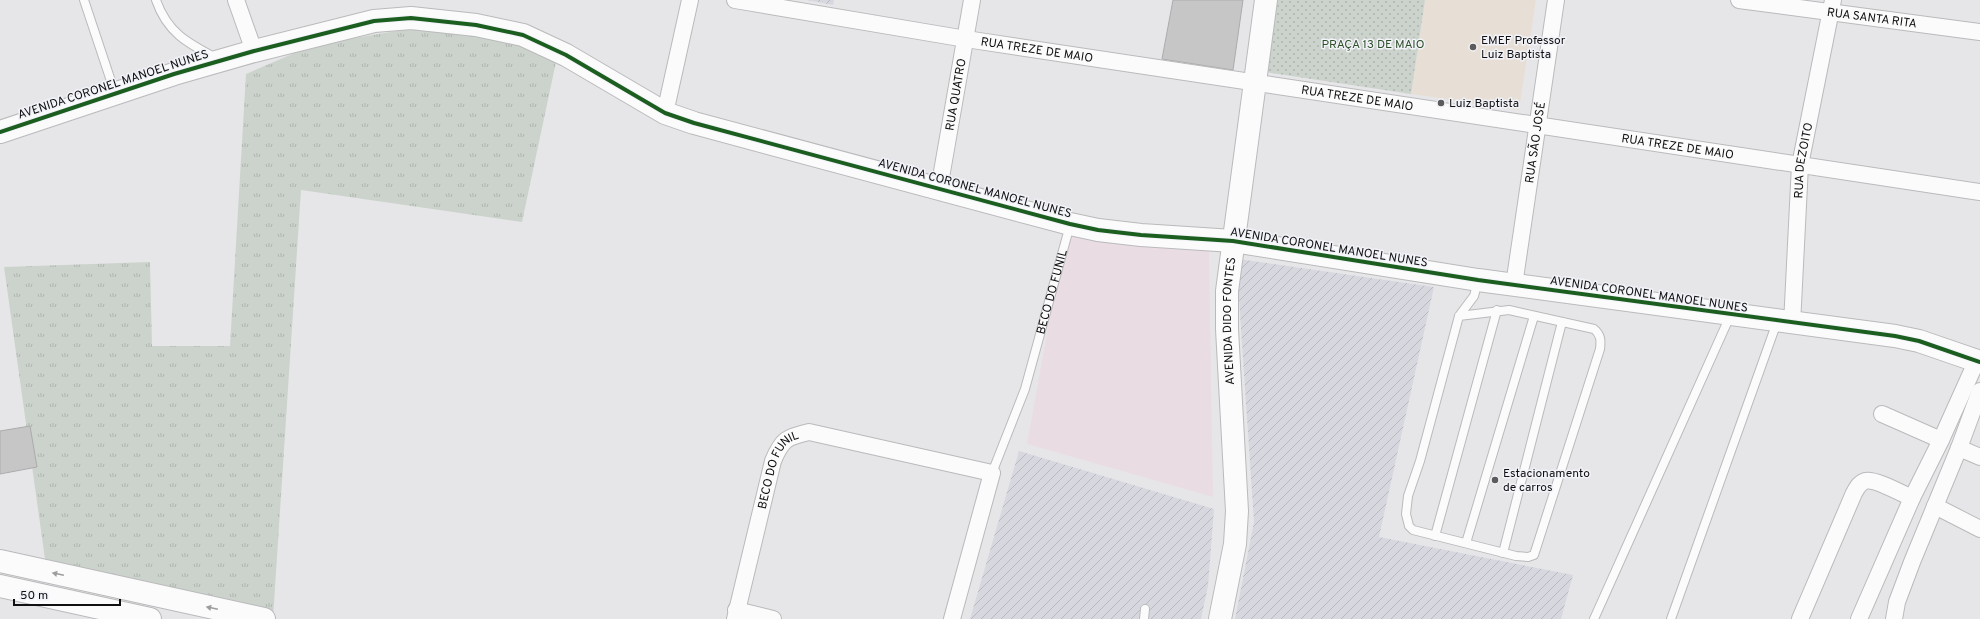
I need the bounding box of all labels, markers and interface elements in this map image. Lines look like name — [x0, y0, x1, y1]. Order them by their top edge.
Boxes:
street label: RUA SANTA RITA — [1826, 5, 1918, 33]
place label: EMEF Professor Luiz Baptista — [1481, 33, 1566, 63]
street label: RUA TREZE DE MAIO — [980, 34, 1094, 67]
park label: PRAÇA 13 DE MAIO — [1322, 37, 1424, 53]
marker: EMEF Professor Luiz Baptista — [1468, 42, 1478, 52]
street label: AVENIDA CORONEL MANOEL NUNES — [16, 46, 211, 123]
street label: RUA QUATRO — [942, 57, 971, 132]
street label: RUA TREZE DE MAIO — [1300, 83, 1414, 115]
place label: Luiz Baptista — [1449, 96, 1519, 112]
marker: Luiz Baptista — [1436, 98, 1446, 108]
street label: RUA SÃO JOSÉ — [1522, 101, 1550, 185]
street label: RUA DEZOITO — [1791, 121, 1817, 199]
street label: RUA TREZE DE MAIO — [1620, 131, 1735, 164]
street label: AVENIDA CORONEL MANOEL NUNES — [876, 155, 1073, 223]
street label: AVENIDA CORONEL MANOEL NUNES — [1229, 224, 1429, 272]
street label: BECO DO FUNIL — [1033, 248, 1072, 336]
street label: AVENIDA DIDO FONTES — [1220, 256, 1240, 385]
street label: AVENIDA CORONEL MANOEL NUNES — [1549, 273, 1749, 317]
street label: BECO DO FUNIL — [755, 428, 801, 511]
place label: Estacionamento de carros — [1503, 466, 1590, 496]
marker: Estacionamento de carros — [1490, 475, 1500, 485]
one-way arrow — [52, 570, 64, 576]
scale bar — [14, 581, 120, 607]
text: 50 m — [20, 588, 48, 604]
one-way arrow — [206, 604, 218, 610]

